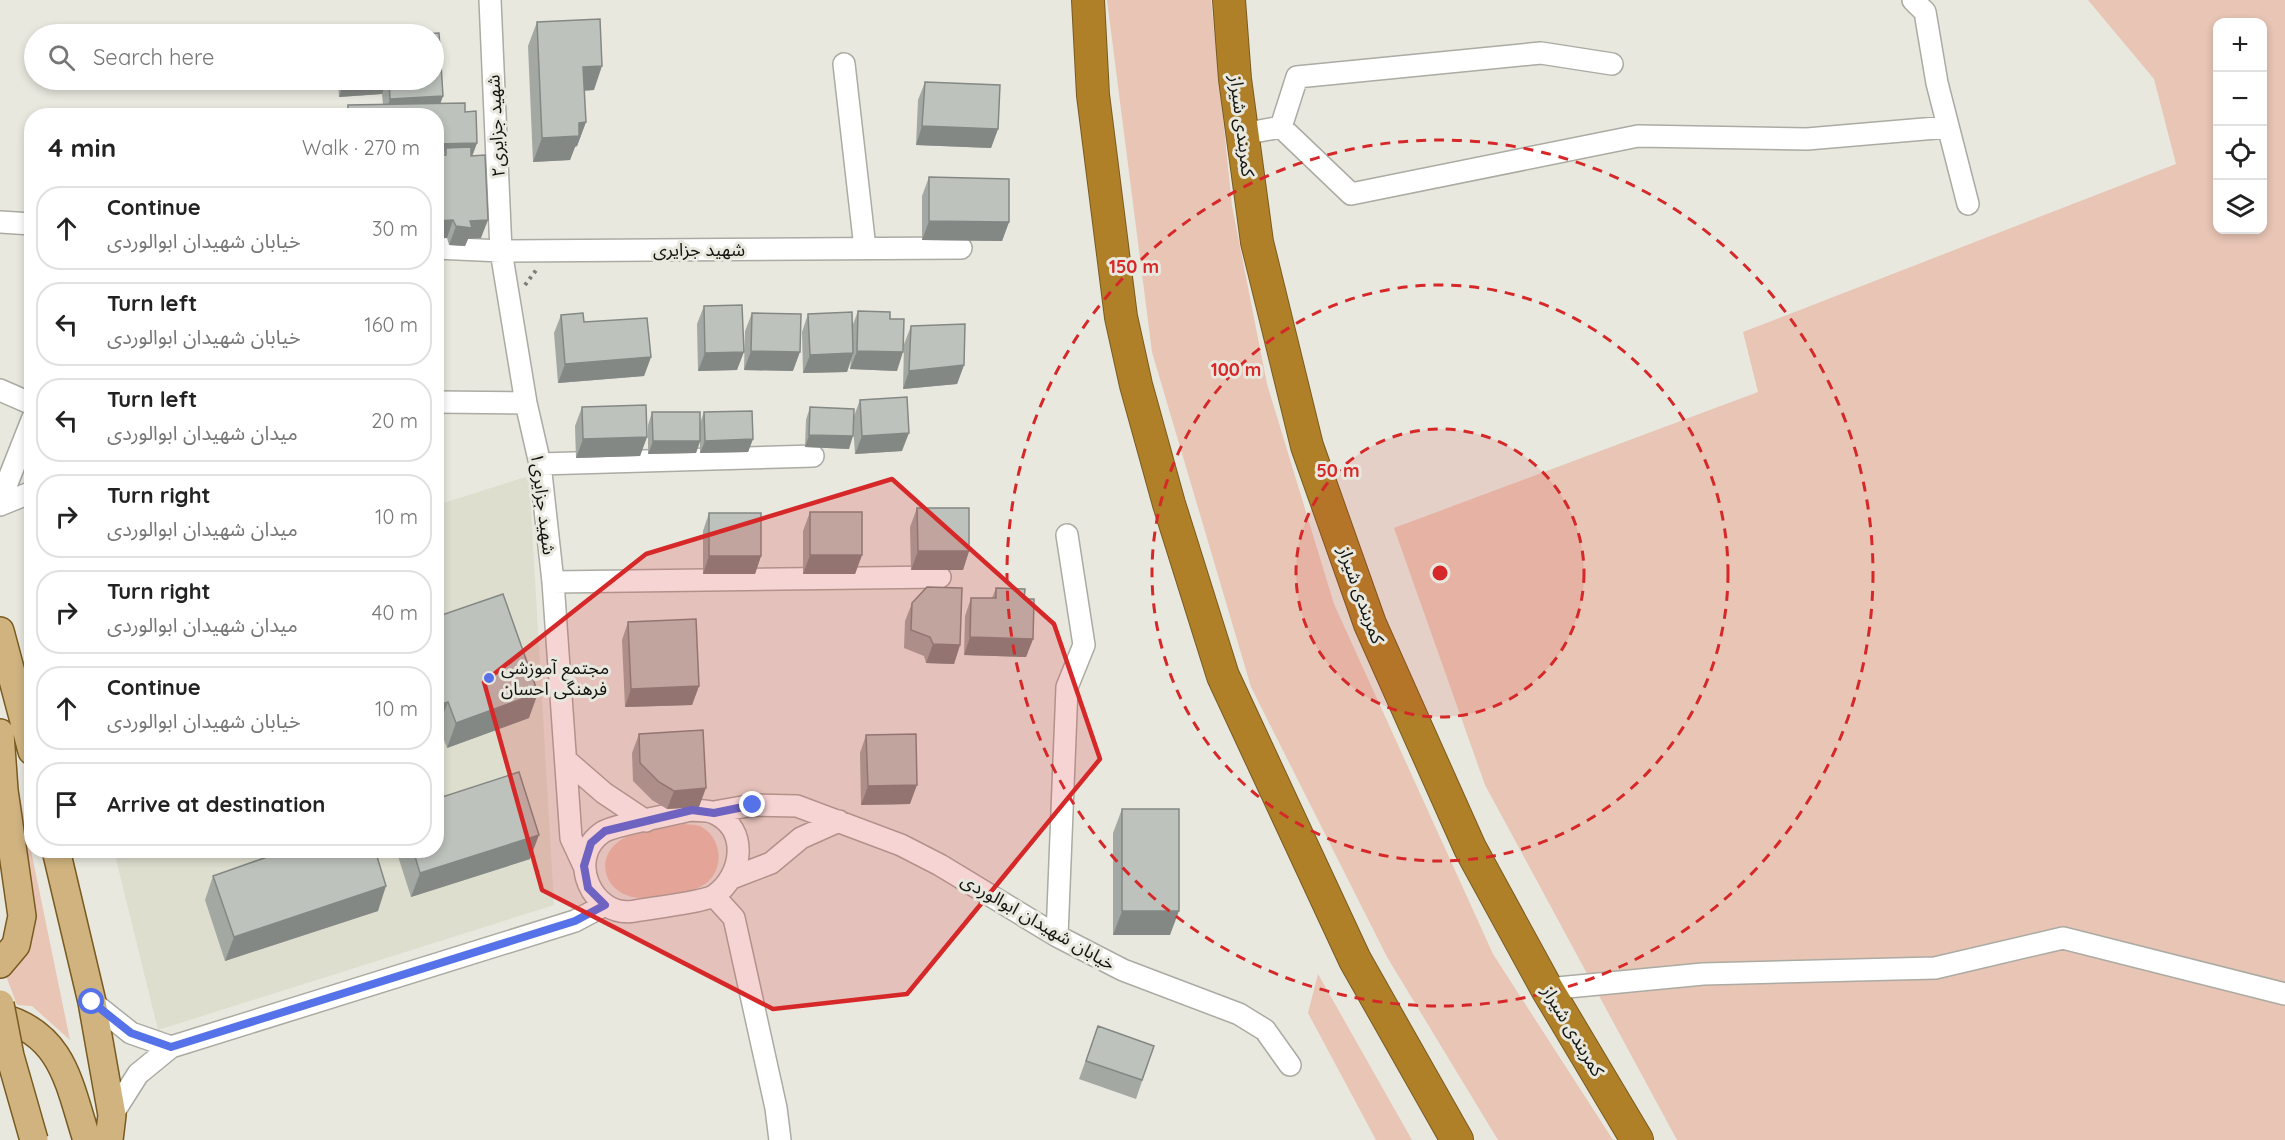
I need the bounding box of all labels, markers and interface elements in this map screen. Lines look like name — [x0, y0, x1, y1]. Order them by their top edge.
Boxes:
map controls — [2213, 18, 2267, 234]
button: + — [2213, 18, 2267, 72]
search box — [24, 24, 444, 90]
icon: search — [45, 41, 78, 74]
text: Search here — [93, 43, 214, 71]
button: − — [2213, 72, 2267, 126]
street label: کمربندی شیراز — [1225, 73, 1260, 179]
street label: شهید جزایری۲ — [481, 74, 510, 178]
button: locate — [2213, 126, 2267, 180]
text: 4 min — [48, 131, 116, 164]
text: Walk · 270 m — [302, 135, 420, 160]
button: layers — [2213, 180, 2267, 234]
text: Continue — [107, 193, 201, 221]
icon: ahead — [50, 212, 83, 245]
text: 30 m — [372, 216, 418, 241]
text: خیابان شهیدان ابوالوردی — [107, 228, 301, 253]
street label: شهید جزایری — [653, 238, 745, 261]
text: 150 m — [1109, 255, 1159, 278]
text: Turn left — [107, 289, 197, 317]
icon: left — [50, 308, 83, 341]
text: 160 m — [364, 312, 418, 337]
text: خیابان شهیدان ابوالوردی — [107, 324, 301, 349]
text: 100 m — [1211, 358, 1261, 381]
text: Turn left — [107, 385, 197, 413]
icon: left — [50, 404, 83, 437]
text: 20 m — [371, 408, 418, 433]
text: میدان شهیدان ابوالوردی — [107, 420, 298, 445]
street label: شهید جزایری۱ — [526, 452, 561, 556]
text: 50 m — [1316, 459, 1360, 482]
text: Turn right — [107, 481, 211, 509]
icon: right — [50, 500, 83, 533]
text: 10 m — [375, 504, 418, 529]
text: میدان شهیدان ابوالوردی — [107, 516, 298, 541]
street label: کمربندی شیراز — [1333, 542, 1390, 647]
centre of rings — [1430, 563, 1450, 583]
text: Turn right — [107, 577, 211, 605]
icon: right — [50, 596, 83, 629]
text: 40 m — [372, 600, 418, 625]
text: میدان شهیدان ابوالوردی — [107, 612, 298, 637]
place label: مجتمع آموزشی فرهنگی احسان — [501, 656, 609, 700]
marker: مجتمع آموزشی فرهنگی احسان — [482, 671, 496, 685]
text: Continue — [107, 673, 201, 701]
icon: ahead — [50, 692, 83, 725]
text: 10 m — [375, 696, 418, 721]
text: خیابان شهیدان ابوالوردی — [107, 708, 301, 733]
icon: arrive — [50, 788, 83, 821]
text: Arrive at destination — [107, 790, 325, 818]
route end — [739, 791, 765, 817]
street label: خیابان شهیدان ابوالوردی — [957, 868, 1119, 975]
street label: کمربندی شیراز — [1537, 980, 1610, 1081]
route start — [78, 988, 104, 1014]

